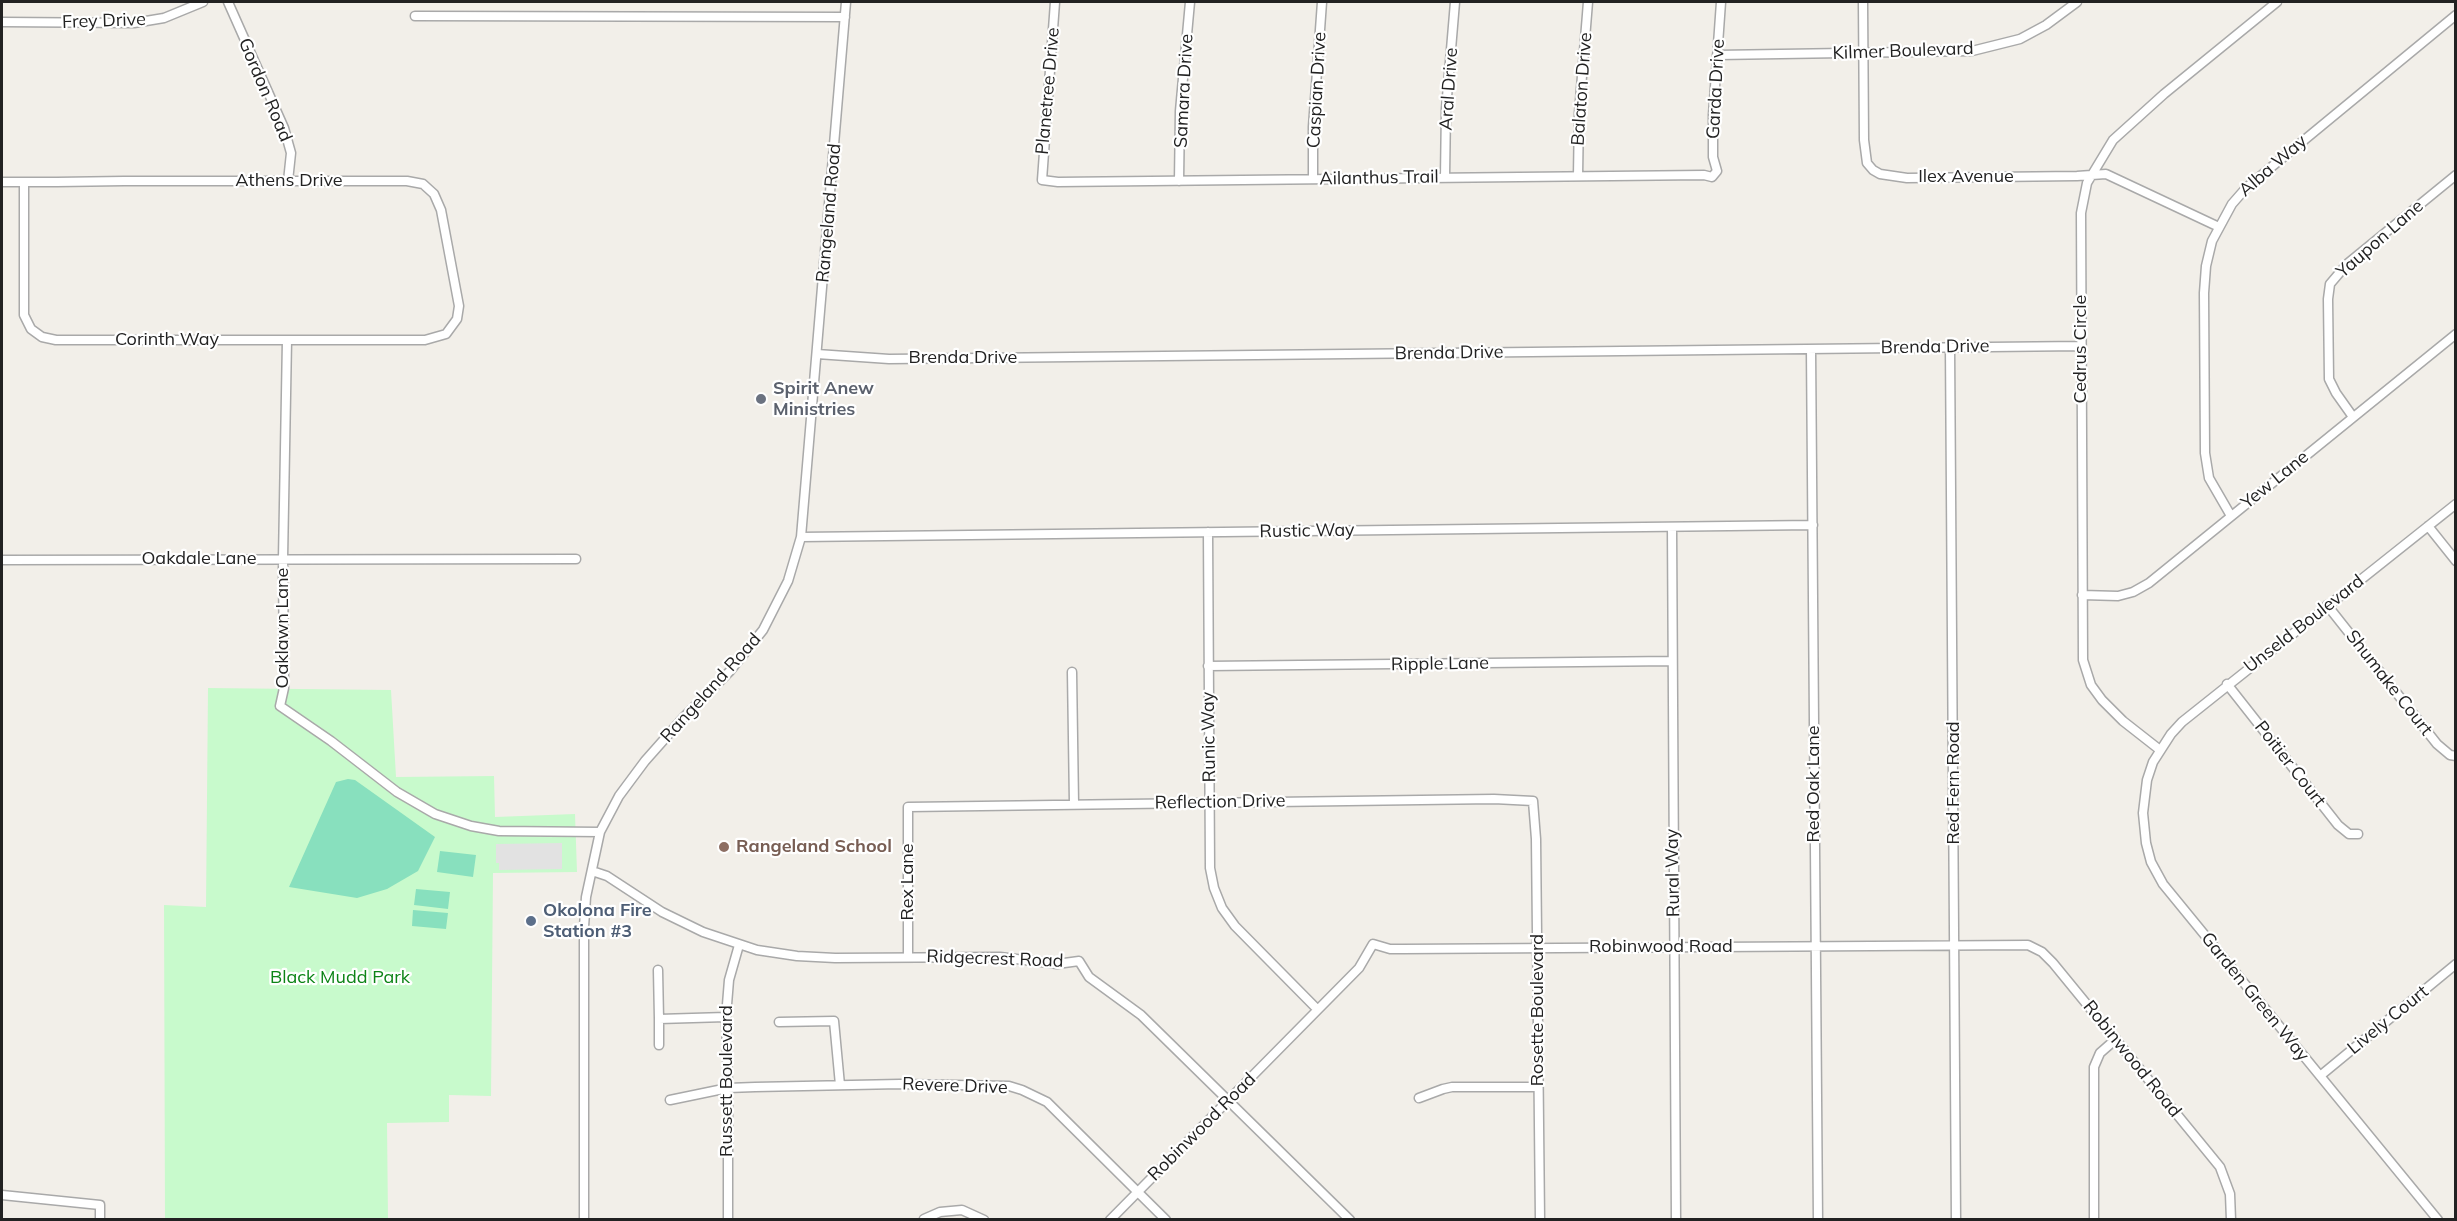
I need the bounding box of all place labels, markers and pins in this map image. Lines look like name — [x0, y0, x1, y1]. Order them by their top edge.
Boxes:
place label: Spirit Anew Ministries — [773, 378, 874, 420]
marker: Spirit Anew Ministries — [754, 392, 768, 406]
place label: Rangeland School — [736, 836, 892, 858]
marker: Rangeland School — [717, 840, 731, 854]
place label: Okolona Fire Station #3 — [543, 900, 652, 942]
marker: Okolona Fire Station #3 — [524, 914, 538, 928]

